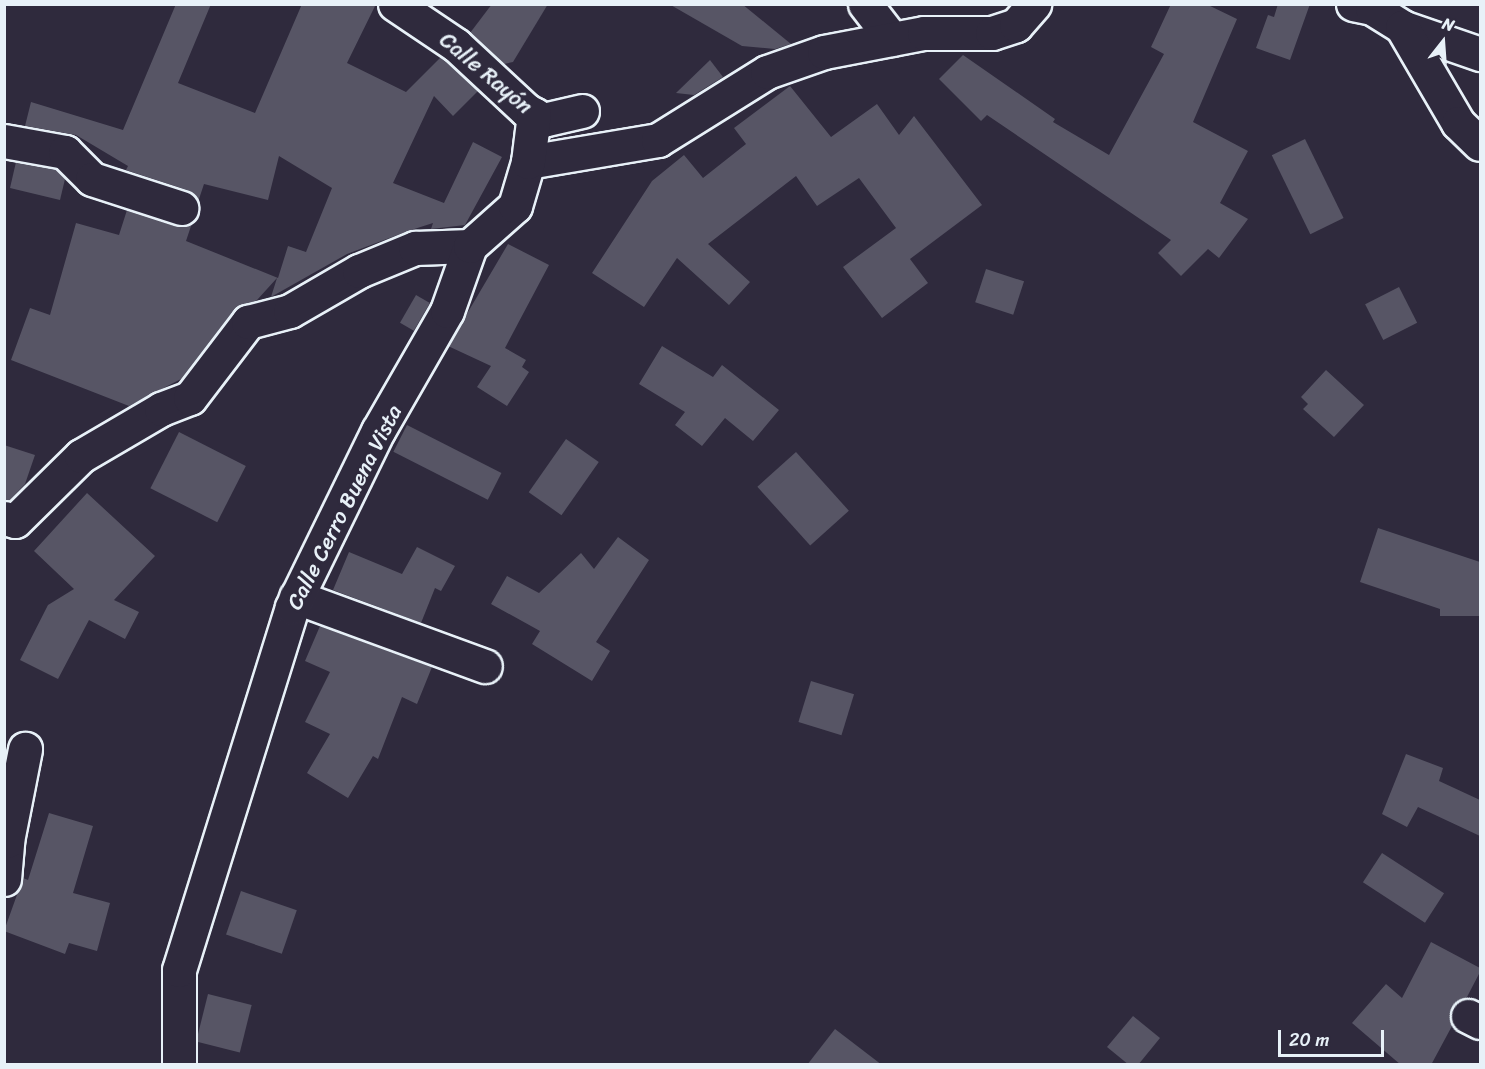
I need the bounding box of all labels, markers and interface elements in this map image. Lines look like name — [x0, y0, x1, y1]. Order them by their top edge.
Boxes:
text: N — [1439, 9, 1458, 40]
north arrow — [1413, 12, 1473, 72]
street label: Calle Rayón — [434, 27, 538, 119]
street label: Calle Cerro Buena Vista — [280, 399, 408, 615]
scale bar — [1281, 1018, 1388, 1056]
text: 20 m — [1289, 1024, 1329, 1056]

